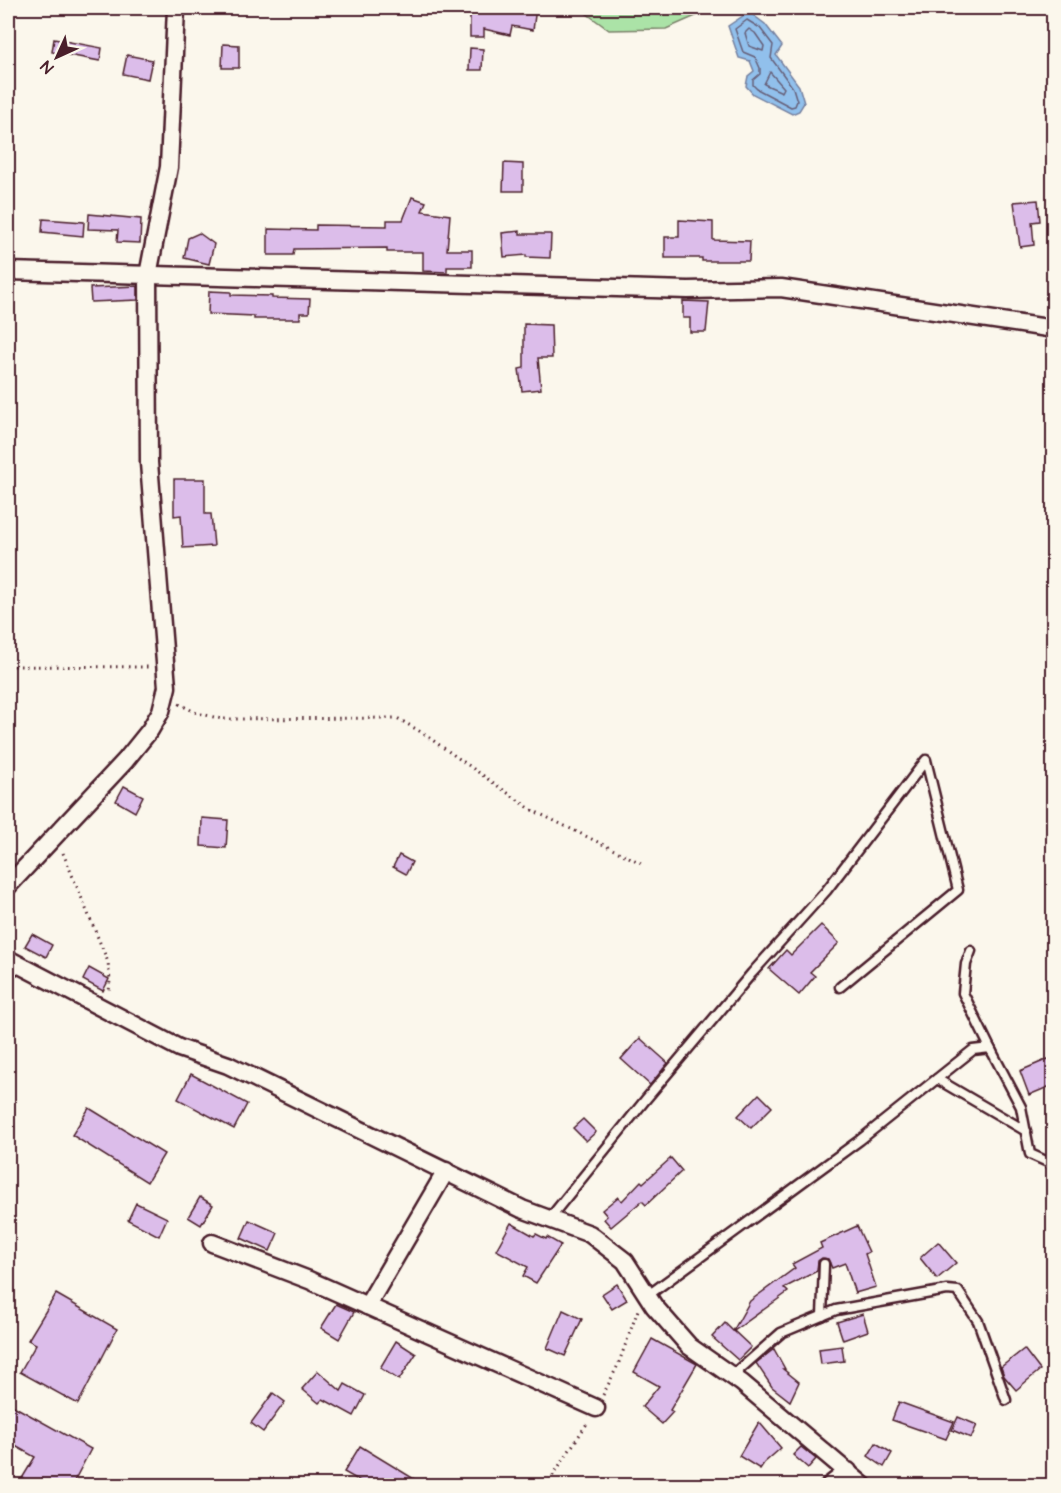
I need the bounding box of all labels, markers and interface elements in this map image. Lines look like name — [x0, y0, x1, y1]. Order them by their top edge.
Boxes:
north arrow — [27, 27, 87, 87]
text: N — [36, 56, 58, 78]

